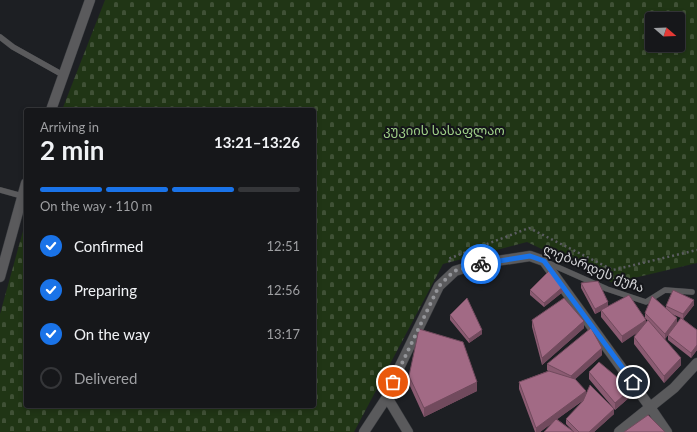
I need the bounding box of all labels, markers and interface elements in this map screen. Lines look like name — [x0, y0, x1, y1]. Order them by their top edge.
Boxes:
north arrow — [645, 12, 685, 52]
map controls — [645, 12, 685, 52]
text: Arriving in — [40, 119, 99, 135]
park label: კუკიის სასაფლაო — [383, 122, 505, 139]
text: 13:21–13:26 — [214, 133, 300, 151]
text: 2 min — [40, 134, 104, 166]
text: On the way · 110 m — [40, 198, 152, 214]
icon: check — [40, 235, 62, 257]
text: Confirmed — [74, 237, 143, 255]
text: 12:51 — [267, 238, 300, 254]
street label: ლებარდეს ქუჩა — [541, 240, 647, 296]
courier — [461, 244, 501, 284]
icon: bike — [470, 253, 492, 275]
icon: check — [40, 279, 62, 301]
text: Preparing — [74, 281, 137, 299]
text: 12:56 — [267, 282, 300, 298]
icon: check — [40, 323, 62, 345]
text: On the way — [74, 325, 150, 343]
text: 13:17 — [267, 326, 300, 342]
pin — [376, 365, 410, 399]
pin — [616, 365, 650, 399]
text: Delivered — [74, 369, 137, 387]
icon: bag — [382, 371, 404, 393]
icon: home — [622, 371, 644, 393]

